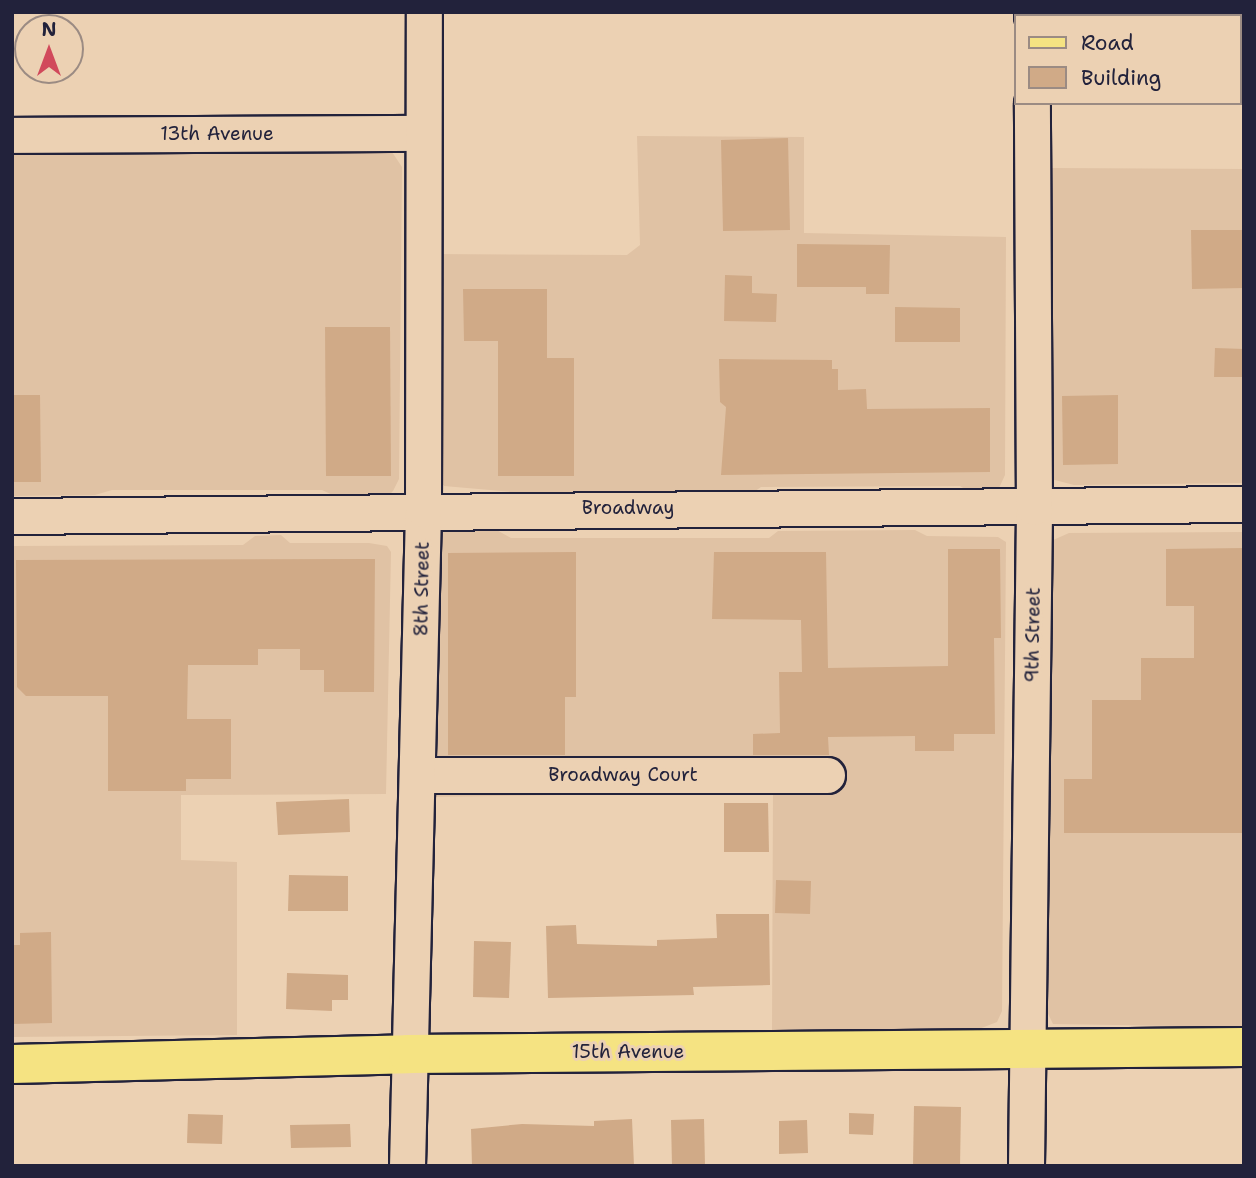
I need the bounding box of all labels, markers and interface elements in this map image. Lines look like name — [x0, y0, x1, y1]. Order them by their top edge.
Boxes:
north arrow — [14, 14, 84, 84]
legend — [1014, 14, 1242, 105]
text: N — [41, 17, 57, 42]
text: Road — [1081, 29, 1134, 57]
text: Building — [1081, 64, 1161, 92]
street label: 13th Avenue — [160, 123, 274, 145]
street label: Broadway — [582, 497, 674, 519]
street label: 8th Street — [410, 541, 434, 637]
street label: 9th Street — [1021, 587, 1045, 683]
street label: Broadway Court — [548, 764, 698, 786]
street label: 15th Avenue — [572, 1041, 684, 1063]

